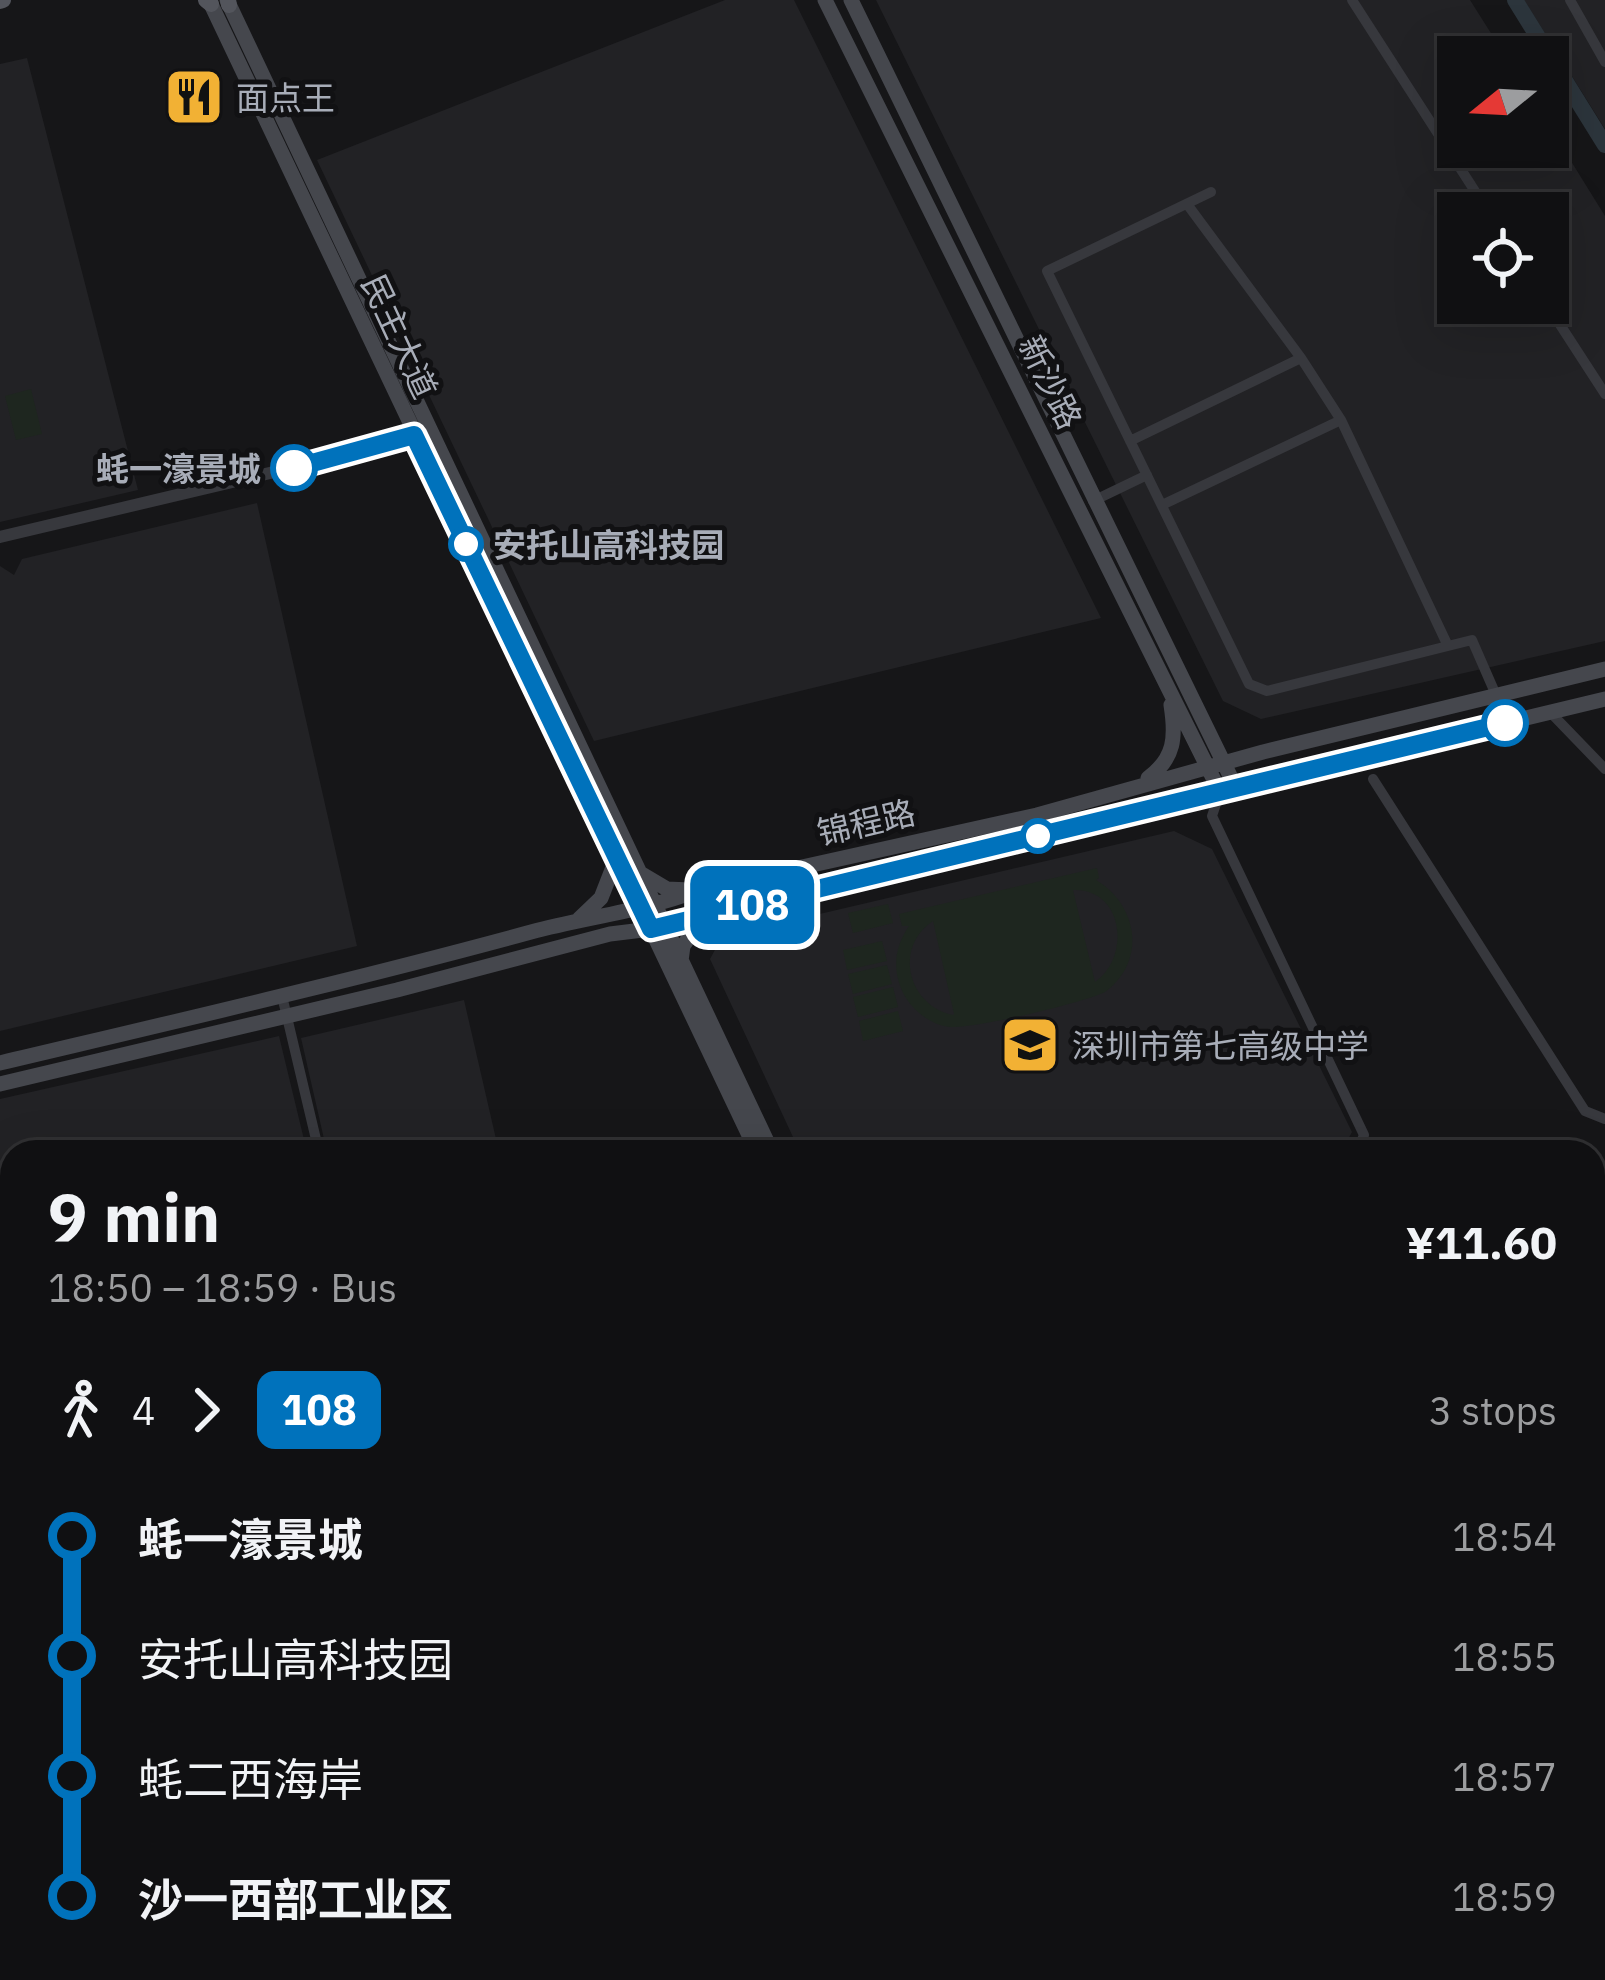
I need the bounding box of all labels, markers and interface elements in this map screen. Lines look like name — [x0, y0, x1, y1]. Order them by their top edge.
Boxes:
north arrow — [1437, 36, 1569, 168]
map controls — [1437, 36, 1569, 324]
restaurant icon: 面点王 — [163, 66, 225, 128]
place label: 面点王 — [236, 76, 335, 119]
button: locate — [1437, 192, 1569, 324]
street label: 民主大道 — [353, 267, 447, 405]
street label: 新沙路 — [1010, 328, 1092, 436]
marker: 蚝一濠景城 — [272, 446, 316, 490]
place label: 蚝一濠景城 — [96, 447, 261, 490]
place label: 安托山高科技园 — [493, 523, 724, 566]
marker: 安托山高科技园 — [450, 528, 482, 560]
unlabelled marker — [1483, 701, 1527, 745]
street label: 锦程路 — [813, 790, 919, 854]
unlabelled marker — [1022, 820, 1054, 852]
line badge: 108 — [683, 866, 821, 944]
text: 108 — [714, 877, 790, 932]
school or university icon: 深圳市第七高级中学 — [999, 1014, 1061, 1076]
place label: 深圳市第七高级中学 — [1072, 1024, 1369, 1067]
text: 9 min — [48, 1174, 220, 1260]
text: ¥11.60 — [1406, 1213, 1557, 1271]
text: 18:50 – 18:59 · Bus — [48, 1262, 397, 1313]
icon: walk — [48, 1377, 114, 1443]
icon: forward — [173, 1377, 239, 1443]
text: 108 — [281, 1382, 357, 1437]
text: 4 — [132, 1385, 155, 1436]
text: 3 stops — [1429, 1385, 1557, 1436]
text: 蚝一濠景城 — [138, 1510, 363, 1568]
text: 18:54 — [1452, 1511, 1557, 1562]
text: 安托山高科技园 — [138, 1630, 453, 1688]
text: 18:55 — [1452, 1631, 1557, 1682]
text: 蚝二西海岸 — [138, 1750, 363, 1808]
text: 18:57 — [1452, 1751, 1557, 1802]
text: 沙一西部工业区 — [138, 1870, 453, 1928]
text: 18:59 — [1452, 1871, 1557, 1922]

